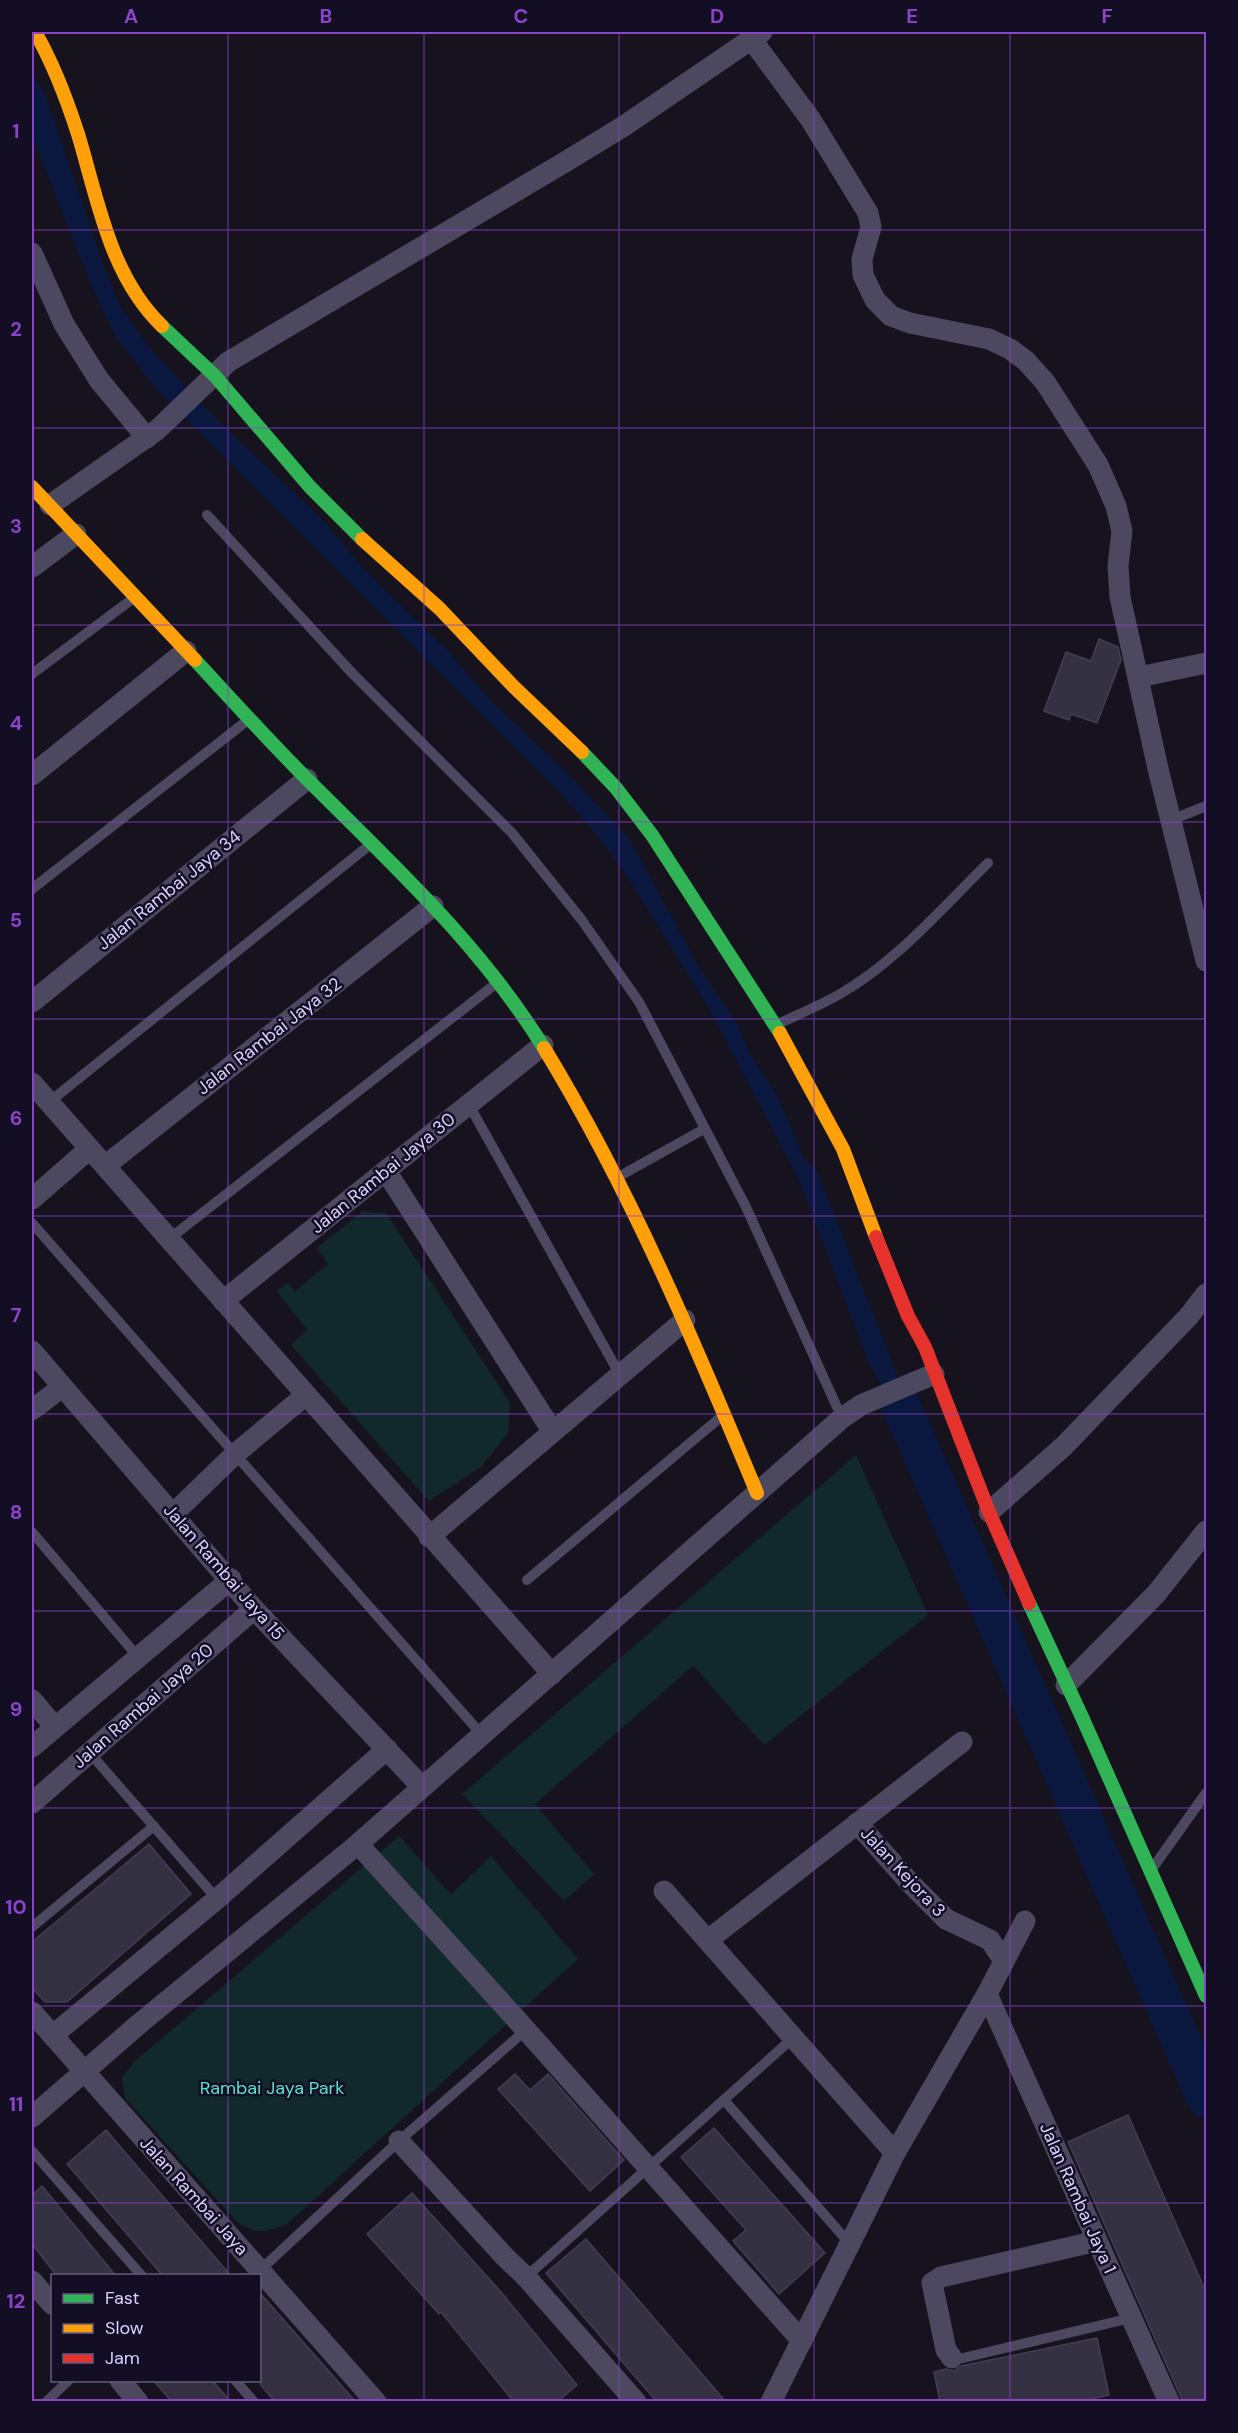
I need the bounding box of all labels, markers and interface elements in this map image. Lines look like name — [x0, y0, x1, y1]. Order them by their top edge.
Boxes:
text: A — [124, 3, 138, 29]
text: B — [320, 3, 332, 29]
text: C — [514, 3, 528, 29]
text: D — [710, 3, 724, 29]
text: E — [906, 3, 918, 29]
text: F — [1101, 3, 1113, 29]
text: 1 — [12, 118, 20, 144]
text: 2 — [10, 316, 22, 342]
text: 3 — [10, 513, 22, 539]
text: 4 — [10, 710, 23, 736]
street label: Jalan Rambai Jaya 34 — [92, 825, 246, 955]
text: 5 — [10, 907, 22, 933]
street label: Jalan Rambai Jaya 32 — [192, 972, 346, 1100]
text: 6 — [10, 1105, 22, 1131]
street label: Jalan Rambai Jaya 30 — [306, 1107, 460, 1239]
text: 7 — [11, 1302, 22, 1328]
text: 8 — [10, 1499, 22, 1525]
street label: Jalan Rambai Jaya 15 — [158, 1499, 290, 1645]
street label: Jalan Rambai Jaya 20 — [67, 1638, 219, 1774]
text: 9 — [10, 1696, 22, 1722]
street label: Jalan Kejora 3 — [855, 1822, 951, 1922]
text: 10 — [5, 1894, 27, 1920]
park label: Rambai Jaya Park — [200, 2076, 344, 2100]
text: 11 — [9, 2091, 23, 2117]
street label: Jalan Rambai Jaya 1 — [1034, 2119, 1122, 2277]
street label: Jalan Rambai Jaya — [134, 2132, 254, 2260]
legend — [51, 2274, 261, 2382]
text: Fast — [105, 2286, 140, 2310]
text: 12 — [7, 2288, 25, 2314]
text: Slow — [105, 2316, 144, 2340]
text: Jam — [105, 2346, 140, 2370]

